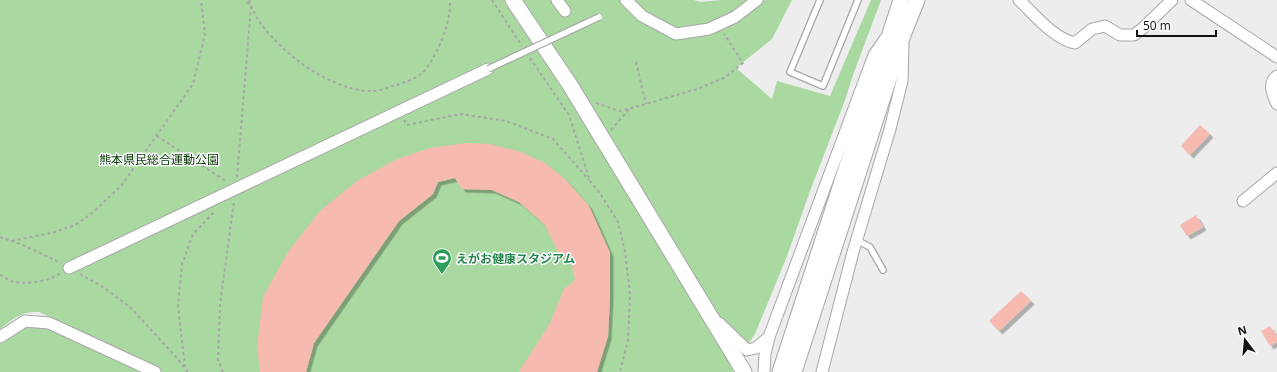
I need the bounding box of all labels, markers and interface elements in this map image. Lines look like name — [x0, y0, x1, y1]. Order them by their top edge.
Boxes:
scale bar — [1137, 12, 1216, 38]
text: 50 m — [1143, 17, 1171, 34]
park label: 熊本県民総合運動公園 — [99, 151, 219, 168]
sports icon: えがお健康スタジアム — [431, 247, 453, 275]
place label: えがお健康スタジアム — [456, 250, 575, 267]
north arrow — [1225, 320, 1265, 360]
text: N — [1236, 321, 1248, 338]

